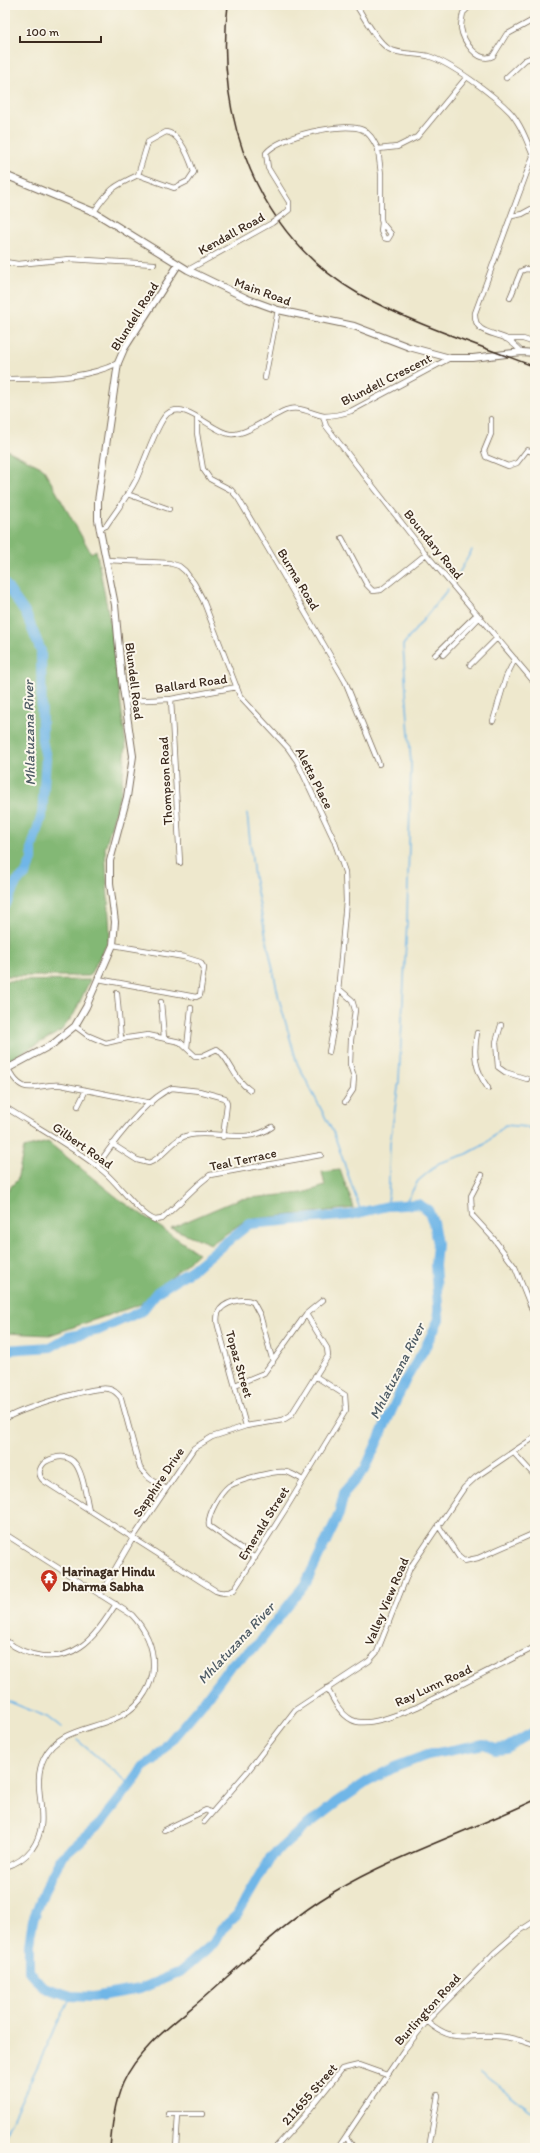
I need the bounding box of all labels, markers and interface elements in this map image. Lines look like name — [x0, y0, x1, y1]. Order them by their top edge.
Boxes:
scale bar — [20, 18, 101, 44]
text: 100 m — [26, 25, 59, 39]
street label: Kendall Road — [195, 209, 267, 258]
street label: Main Road — [233, 274, 293, 309]
street label: Blundell Road — [107, 279, 161, 353]
street label: Blundell Crescent — [338, 350, 434, 409]
street label: Boundary Road — [401, 506, 466, 582]
street label: Burma Road — [274, 546, 323, 613]
street label: Blundell Road — [122, 641, 147, 721]
street label: Ballard Road — [154, 671, 228, 696]
water label: Mhlatuzana River — [20, 679, 39, 786]
street label: Thompson Road — [156, 736, 175, 826]
street label: Aletta Place — [293, 745, 336, 811]
street label: Gilbert Road — [50, 1119, 116, 1172]
street label: Teal Terrace — [208, 1145, 278, 1174]
water label: Mhlatuzana River — [366, 1319, 430, 1422]
street label: Topaz Street — [223, 1329, 256, 1400]
street label: Sapphire Drive — [130, 1445, 187, 1520]
street label: Emerald Street — [235, 1484, 292, 1563]
street label: Valley View Road — [361, 1555, 412, 1647]
place label: Harinagar Hindu Dharma Sabha — [62, 1564, 156, 1594]
temple icon: Harinagar Hindu Dharma Sabha — [39, 1568, 59, 1593]
water label: Mhlatuzana River — [194, 1598, 279, 1688]
street label: Ray Lunn Road — [392, 1661, 474, 1710]
street label: Burlington Road — [391, 1970, 464, 2048]
street label: 211655 Street — [279, 2060, 340, 2128]

